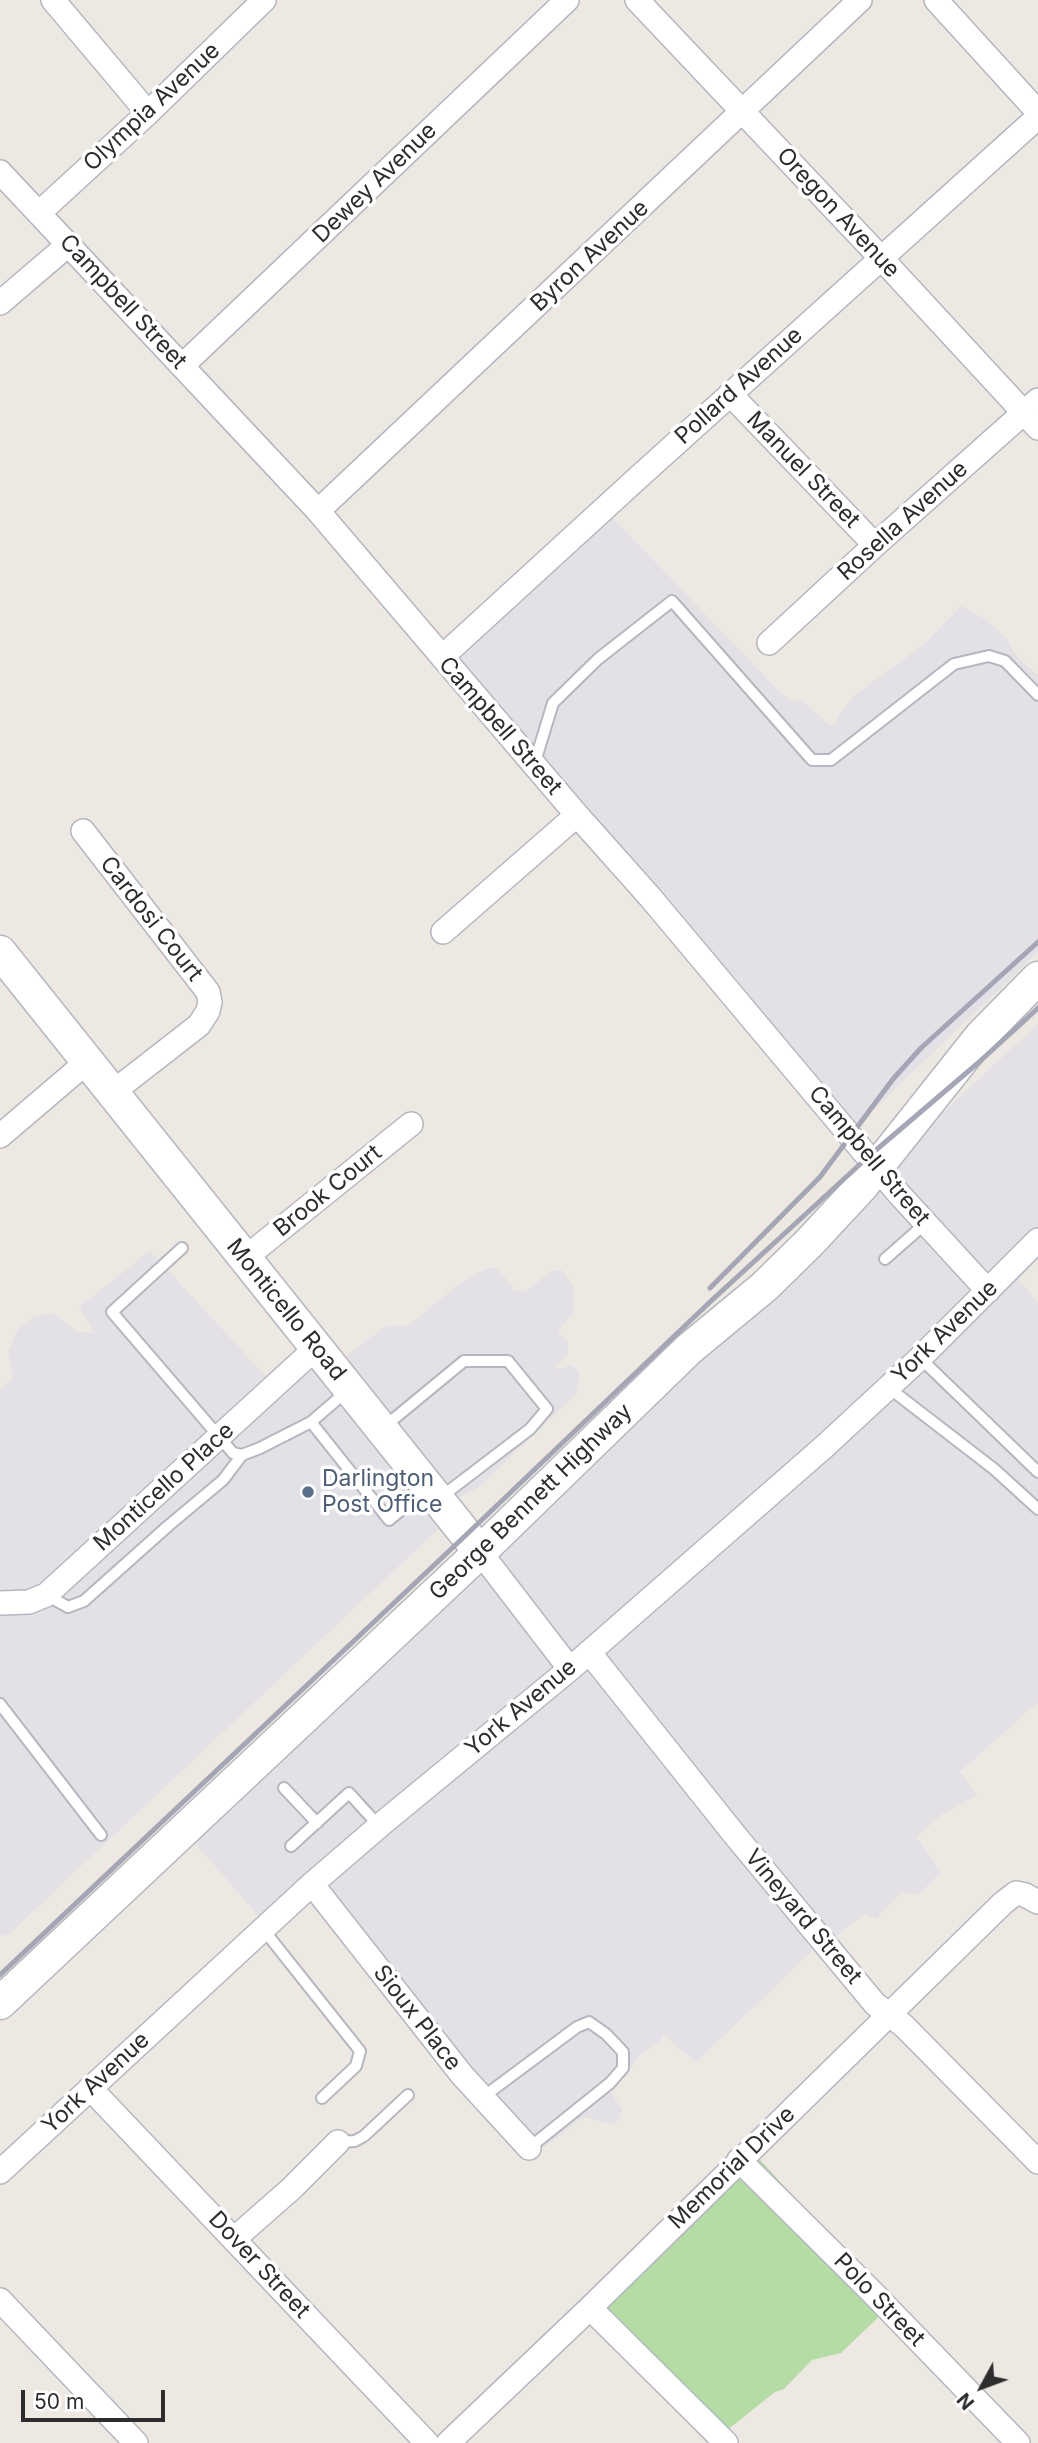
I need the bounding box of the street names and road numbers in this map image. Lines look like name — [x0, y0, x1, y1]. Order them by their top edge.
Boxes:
street label: Olympia Avenue — [78, 37, 226, 177]
street label: Dewey Avenue — [307, 117, 443, 249]
street label: Oregon Avenue — [771, 142, 905, 284]
street label: Byron Avenue — [525, 194, 655, 318]
street label: Campbell Street — [54, 229, 192, 375]
street label: Pollard Avenue — [670, 322, 808, 450]
street label: Manuel Street — [741, 406, 865, 534]
street label: Rosella Avenue — [832, 456, 974, 586]
street label: Campbell Street — [433, 651, 567, 801]
street label: Cardosi Court — [94, 851, 208, 987]
street label: Campbell Street — [803, 1081, 935, 1231]
street label: Brook Court — [269, 1139, 387, 1243]
street label: Monticello Road — [220, 1233, 352, 1387]
street label: York Avenue — [886, 1275, 1004, 1389]
street label: George Bennett Highway — [424, 1398, 638, 1606]
street label: Monticello Place — [88, 1417, 240, 1557]
street label: York Avenue — [460, 1654, 582, 1762]
street label: Vineyard Street — [739, 1844, 867, 1990]
street label: Sioux Place — [367, 1960, 467, 2076]
street label: York Avenue — [37, 2026, 155, 2140]
street label: Memorial Drive — [663, 2101, 801, 2235]
street label: Dover Street — [203, 2206, 315, 2324]
street label: Polo Street — [828, 2248, 930, 2352]

